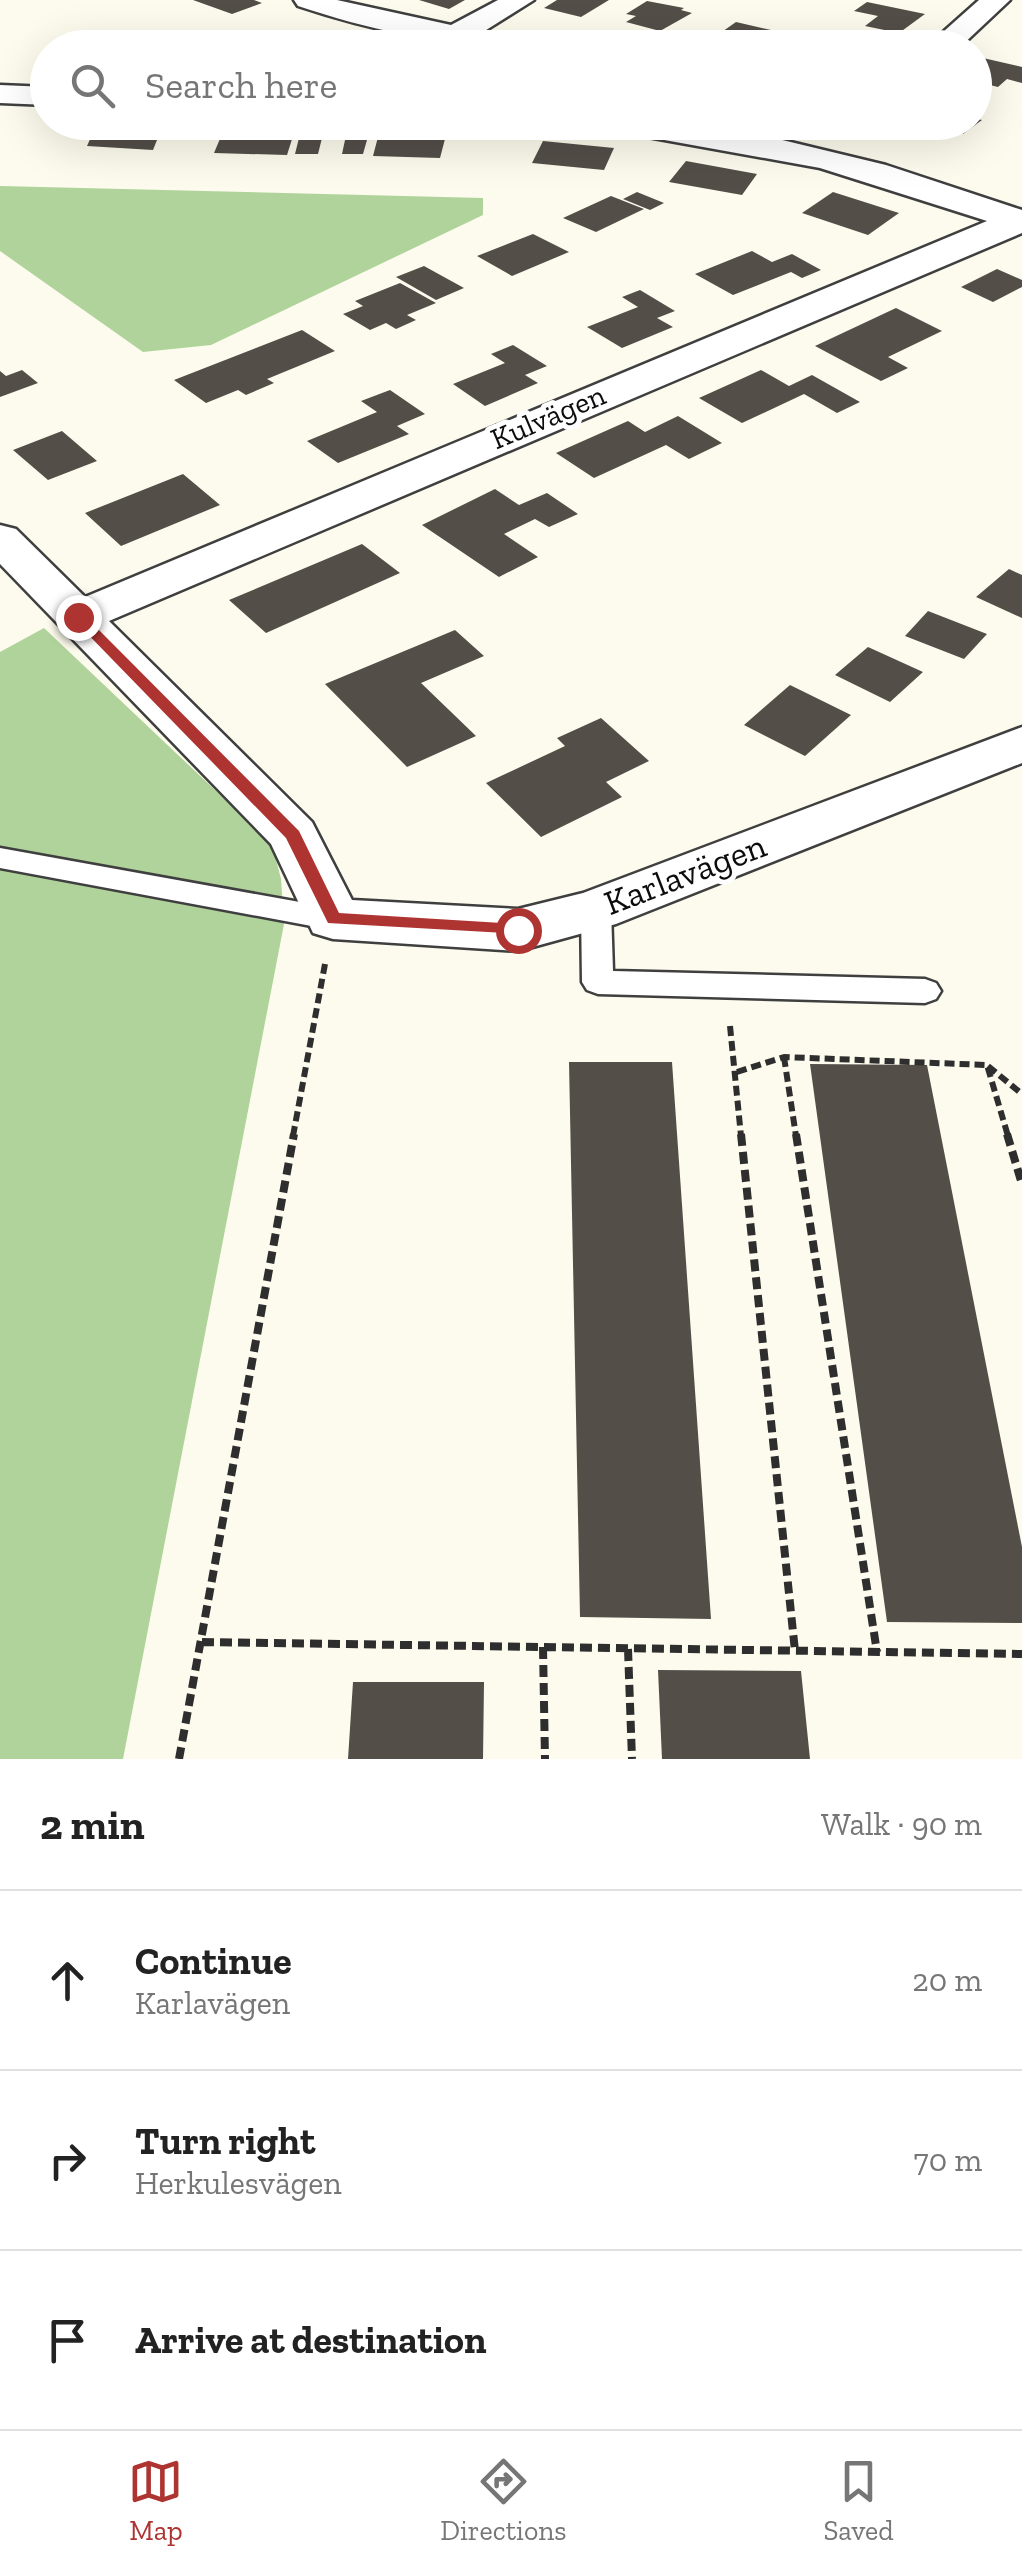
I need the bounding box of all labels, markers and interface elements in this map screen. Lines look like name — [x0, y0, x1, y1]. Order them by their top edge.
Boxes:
search box — [30, 30, 992, 140]
icon: search — [65, 58, 120, 113]
text: Search here — [145, 62, 337, 108]
street label: Kulvägen — [485, 377, 611, 457]
route end — [56, 595, 102, 641]
street label: Karlavägen — [598, 824, 772, 924]
route start — [496, 908, 542, 954]
text: 2 min — [40, 1799, 145, 1850]
text: Walk · 90 m — [821, 1805, 982, 1843]
text: Continue — [135, 1938, 292, 1984]
icon: ahead — [40, 1953, 95, 2008]
text: 20 m — [912, 1961, 982, 1999]
text: Karlavägen — [135, 1984, 290, 2022]
text: Turn right — [135, 2118, 315, 2164]
icon: right — [40, 2133, 95, 2188]
text: 70 m — [914, 2141, 982, 2179]
text: Herkulesvägen — [135, 2164, 342, 2202]
icon: arrive — [40, 2313, 95, 2368]
text: Arrive at destination — [135, 2317, 486, 2363]
tab: Map — [128, 2454, 183, 2547]
tab: Directions — [440, 2454, 567, 2547]
tab: Saved — [823, 2454, 894, 2547]

